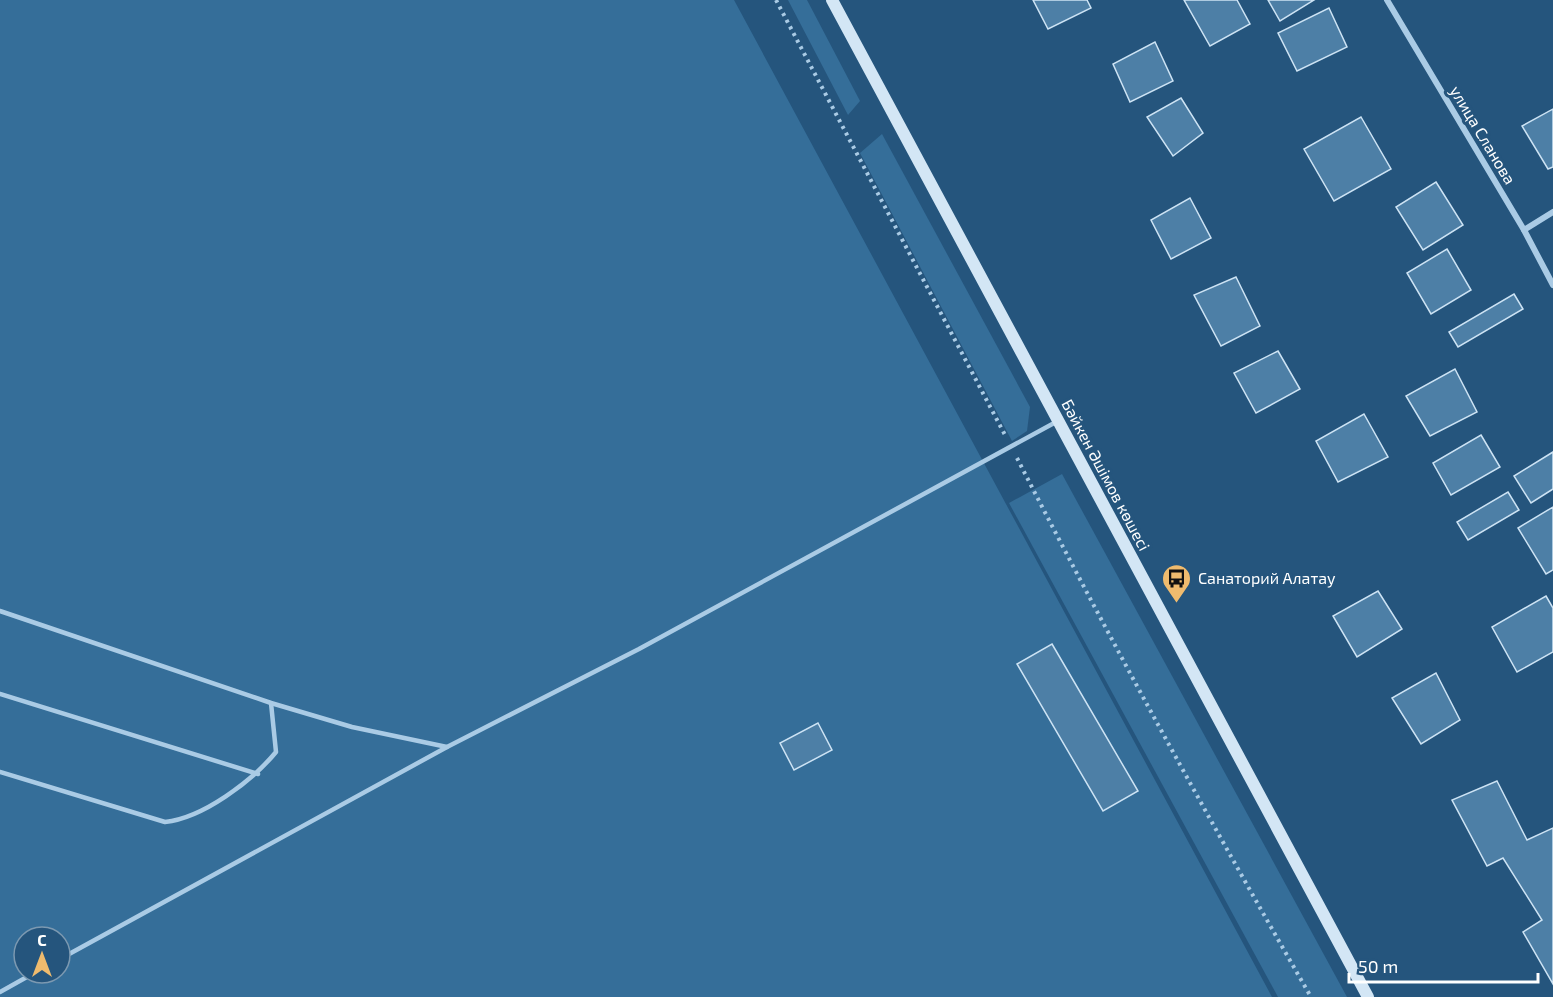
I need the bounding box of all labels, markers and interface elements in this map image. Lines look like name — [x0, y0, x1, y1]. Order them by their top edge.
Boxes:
street label: улица Сланова — [1446, 82, 1520, 188]
street label: Бәйкен Әшімов көшесі — [1058, 396, 1154, 554]
bus stop icon: Санаторий Алатау — [1161, 562, 1193, 604]
place label: Санаторий Алатау — [1198, 568, 1336, 588]
north arrow — [12, 925, 72, 985]
text: С — [37, 930, 47, 949]
scale bar — [1349, 946, 1538, 984]
text: 50 m — [1358, 955, 1398, 977]

